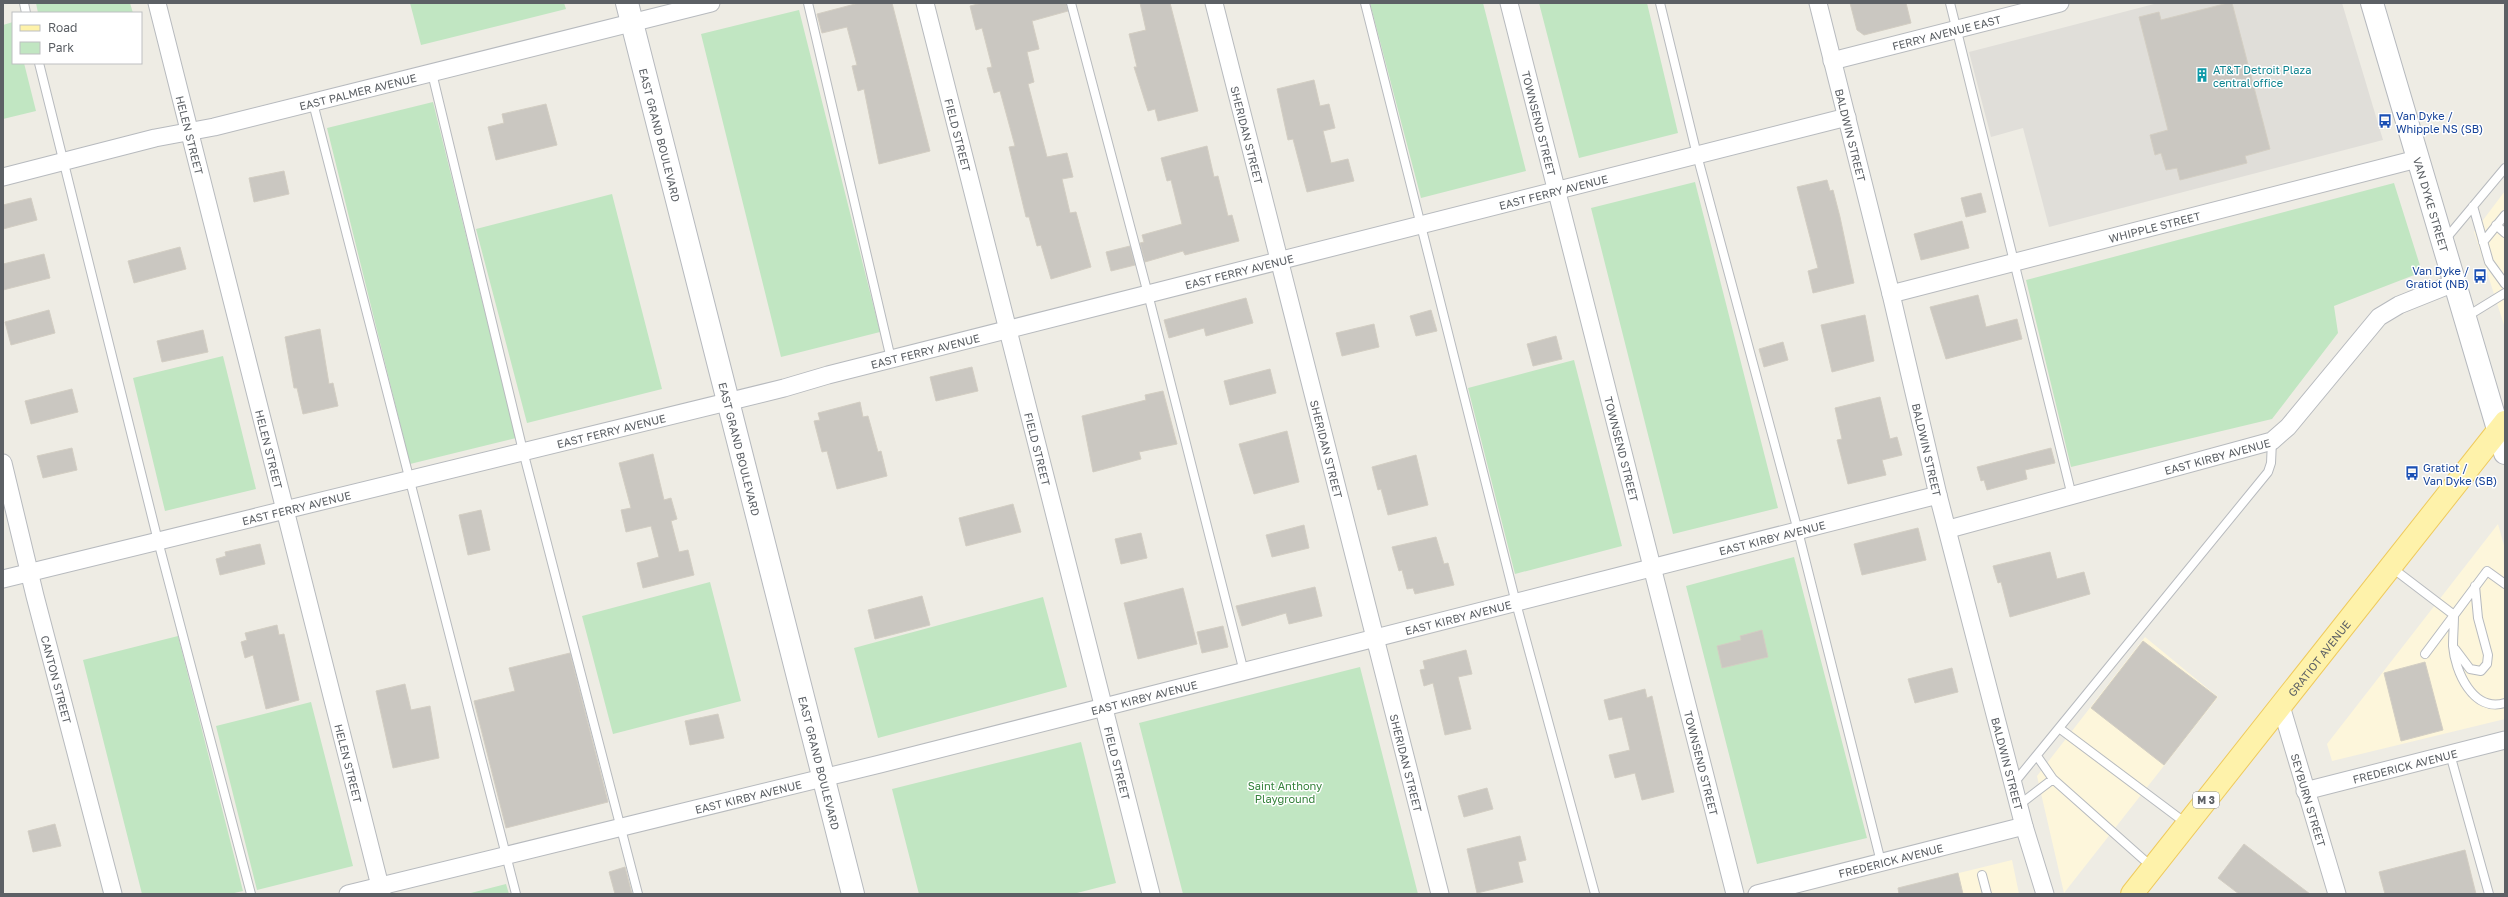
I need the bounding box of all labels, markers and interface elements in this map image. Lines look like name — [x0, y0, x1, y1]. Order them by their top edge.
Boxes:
legend — [12, 12, 142, 64]
street label: FERRY AVENUE EAST — [1891, 12, 2002, 52]
text: Road — [48, 20, 77, 35]
text: Park — [48, 40, 74, 55]
place label: AT&T Detroit Plaza central office — [2213, 63, 2311, 89]
street label: EAST GRAND BOULEVARD — [637, 67, 684, 203]
building icon: AT&T Detroit Plaza central office — [2194, 67, 2210, 83]
street label: TOWNSEND STREET — [1520, 69, 1559, 177]
street label: EAST PALMER AVENUE — [298, 70, 418, 112]
street label: SHERIDAN STREET — [1229, 84, 1266, 185]
street label: BALDWIN STREET — [1833, 87, 1869, 183]
street label: HELEN STREET — [174, 94, 207, 176]
street label: FIELD STREET — [943, 97, 974, 173]
place label: Van Dyke / Whipple NS (SB) — [2396, 109, 2483, 135]
bus stop icon: Van Dyke / Whipple NS (SB) — [2377, 113, 2393, 129]
street label: VAN DYKE STREET — [2411, 156, 2452, 253]
street label: EAST FERRY AVENUE — [1497, 171, 1609, 211]
street label: WHIPPLE STREET — [2107, 208, 2202, 244]
street label: EAST FERRY AVENUE — [1183, 251, 1295, 291]
place label: Van Dyke / Gratiot (NB) — [2406, 264, 2469, 290]
bus stop icon: Van Dyke / Gratiot (NB) — [2472, 268, 2488, 284]
street label: EAST FERRY AVENUE — [869, 330, 981, 370]
street label: EAST GRAND BOULEVARD — [717, 381, 763, 517]
street label: TOWNSEND STREET — [1603, 395, 1642, 503]
street label: SHERIDAN STREET — [1308, 398, 1346, 499]
street label: BALDWIN STREET — [1910, 402, 1945, 498]
street label: HELEN STREET — [253, 408, 286, 490]
street label: EAST FERRY AVENUE — [555, 411, 667, 450]
street label: FIELD STREET — [1023, 411, 1054, 487]
street label: EAST KIRBY AVENUE — [2163, 435, 2272, 477]
place label: Gratiot / Van Dyke (SB) — [2423, 461, 2497, 487]
bus stop icon: Gratiot / Van Dyke (SB) — [2404, 465, 2420, 481]
street label: EAST FERRY AVENUE — [241, 488, 352, 527]
street label: EAST KIRBY AVENUE — [1717, 517, 1827, 557]
street label: EAST KIRBY AVENUE — [1403, 597, 1513, 637]
street label: GRATIOT AVENUE — [2285, 617, 2353, 698]
street label: CANTON STREET — [39, 634, 75, 725]
street label: EAST KIRBY AVENUE — [1089, 677, 1199, 717]
street label: EAST GRAND BOULEVARD — [797, 695, 843, 831]
street label: TOWNSEND STREET — [1682, 709, 1721, 817]
street label: SHERIDAN STREET — [1388, 713, 1425, 814]
street label: BALDWIN STREET — [1990, 716, 2026, 812]
street label: HELEN STREET — [333, 722, 365, 804]
street label: FIELD STREET — [1102, 725, 1133, 801]
street label: FREDERICK AVENUE — [2351, 746, 2459, 785]
street label: SEYBURN STREET — [2289, 752, 2329, 848]
street label: EAST KIRBY AVENUE — [694, 777, 803, 815]
park label: Saint Anthony Playground — [1248, 779, 1322, 805]
road number: M 3 — [2193, 792, 2219, 808]
street label: FREDERICK AVENUE — [1837, 840, 1945, 880]

